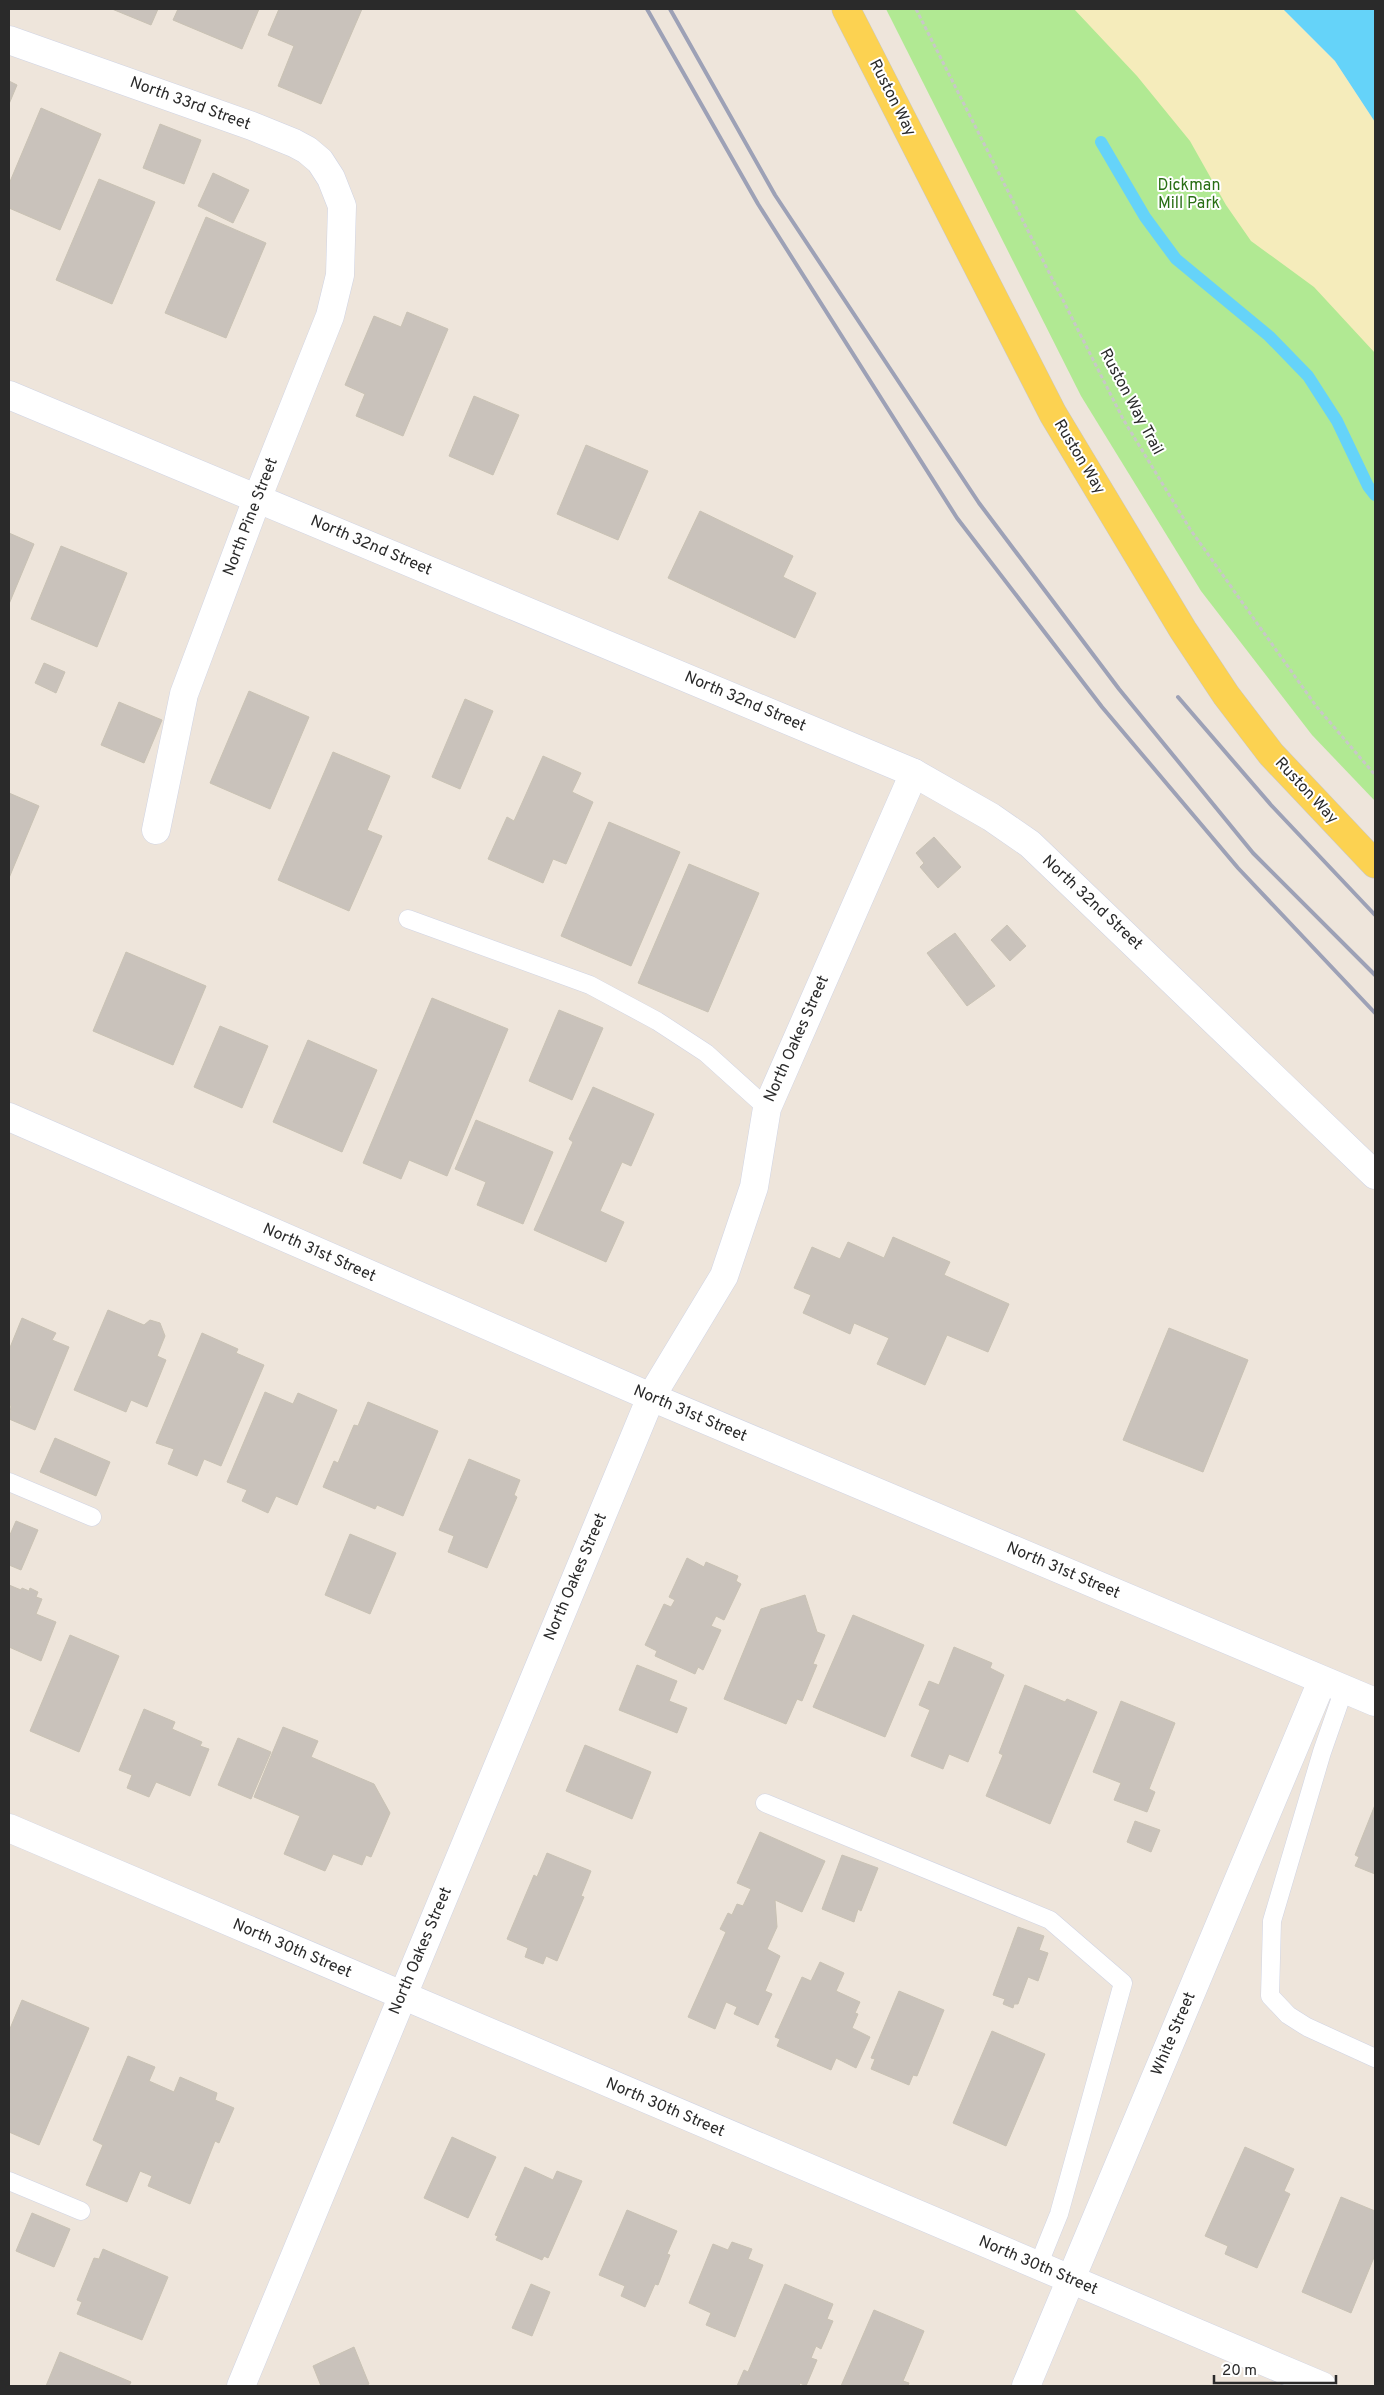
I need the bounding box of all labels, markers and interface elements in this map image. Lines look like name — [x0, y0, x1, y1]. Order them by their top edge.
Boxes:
street label: Ruston Way — [864, 56, 920, 140]
street label: North 33rd Street — [127, 73, 253, 135]
park label: Dickman Mill Park — [1158, 176, 1220, 214]
street label: Ruston Way Trail — [1095, 345, 1167, 459]
street label: Ruston Way — [1049, 416, 1109, 498]
street label: North Pine Street — [219, 455, 283, 579]
street label: North 32nd Street — [307, 511, 435, 581]
street label: North 32nd Street — [681, 667, 809, 737]
street label: Ruston Way — [1270, 754, 1342, 828]
street label: North 32nd Street — [1038, 851, 1146, 955]
street label: North Oakes Street — [760, 972, 834, 1106]
street label: North 31st Street — [259, 1219, 379, 1287]
street label: North 31st Street — [630, 1381, 750, 1447]
street label: North Oakes Street — [540, 1510, 612, 1644]
street label: North 31st Street — [1003, 1538, 1123, 1604]
street label: North Oakes Street — [385, 1884, 457, 2018]
street label: North 30th Street — [229, 1915, 355, 1983]
street label: White Street — [1147, 1989, 1201, 2079]
street label: North 30th Street — [602, 2074, 728, 2142]
street label: North 30th Street — [975, 2232, 1101, 2300]
scale bar — [1214, 2352, 1336, 2384]
text: 20 m — [1222, 2362, 1257, 2381]

